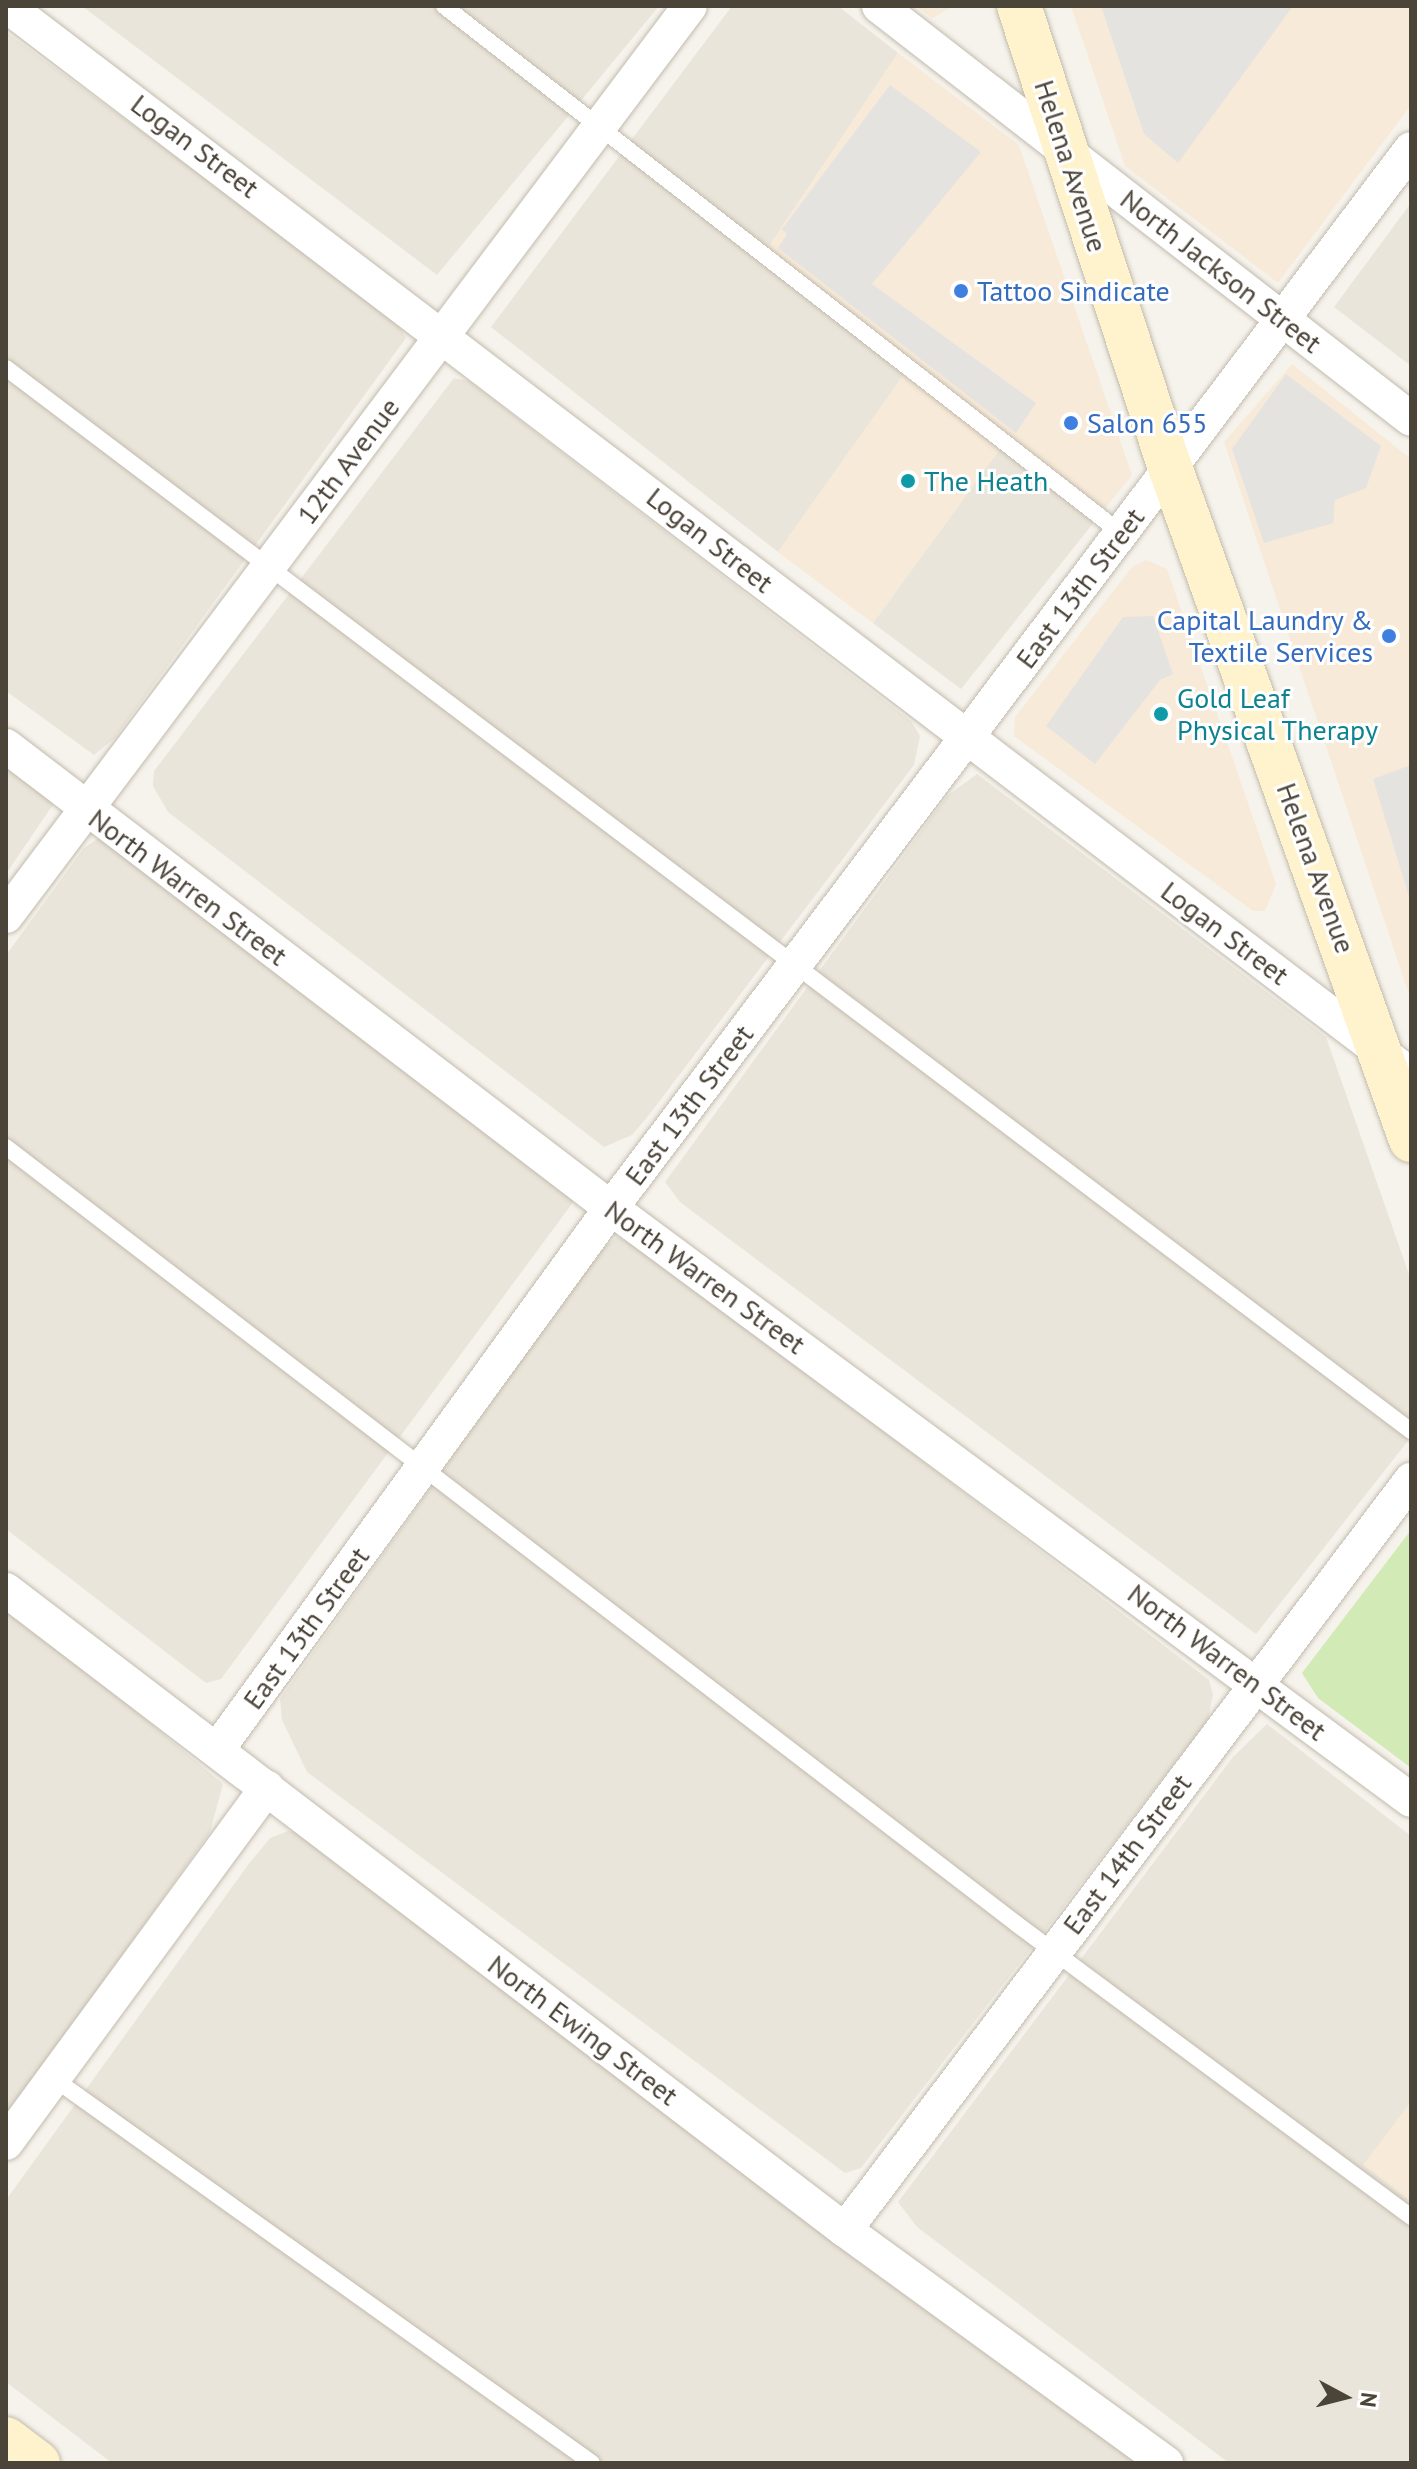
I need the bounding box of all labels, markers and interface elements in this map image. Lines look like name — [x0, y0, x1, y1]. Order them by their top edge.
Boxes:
street label: Helena Avenue — [1027, 75, 1115, 257]
street label: Logan Street — [125, 87, 265, 205]
street label: North Jackson Street — [1114, 182, 1328, 360]
place label: Tattoo Sindicate — [977, 274, 1170, 308]
marker: Tattoo Sindicate — [952, 282, 970, 300]
street label: 12th Avenue — [289, 391, 407, 531]
place label: Salon 655 — [1087, 406, 1208, 440]
marker: Salon 655 — [1062, 414, 1080, 432]
place label: The Heath — [924, 464, 1048, 498]
marker: The Heath — [899, 472, 917, 490]
street label: Logan Street — [640, 480, 780, 600]
street label: East 13th Street — [1009, 501, 1151, 675]
place label: Capital Laundry & Textile Services — [1156, 603, 1373, 669]
marker: Capital Laundry & Textile Services — [1380, 627, 1398, 645]
place label: Gold Leaf Physical Therapy — [1177, 681, 1379, 747]
marker: Gold Leaf Physical Therapy — [1152, 705, 1170, 723]
street label: Helena Avenue — [1270, 778, 1362, 958]
street label: North Warren Street — [82, 801, 294, 973]
street label: Logan Street — [1155, 874, 1295, 992]
street label: East 13th Street — [618, 1018, 760, 1192]
street label: North Warren Street — [598, 1193, 812, 1361]
street label: East 13th Street — [236, 1540, 376, 1716]
street label: North Warren Street — [1121, 1576, 1333, 1748]
street label: East 14th Street — [1056, 1767, 1198, 1941]
street label: North Ewing Street — [481, 1948, 685, 2112]
north arrow — [1305, 2357, 1385, 2437]
text: N — [1354, 2391, 1384, 2409]

